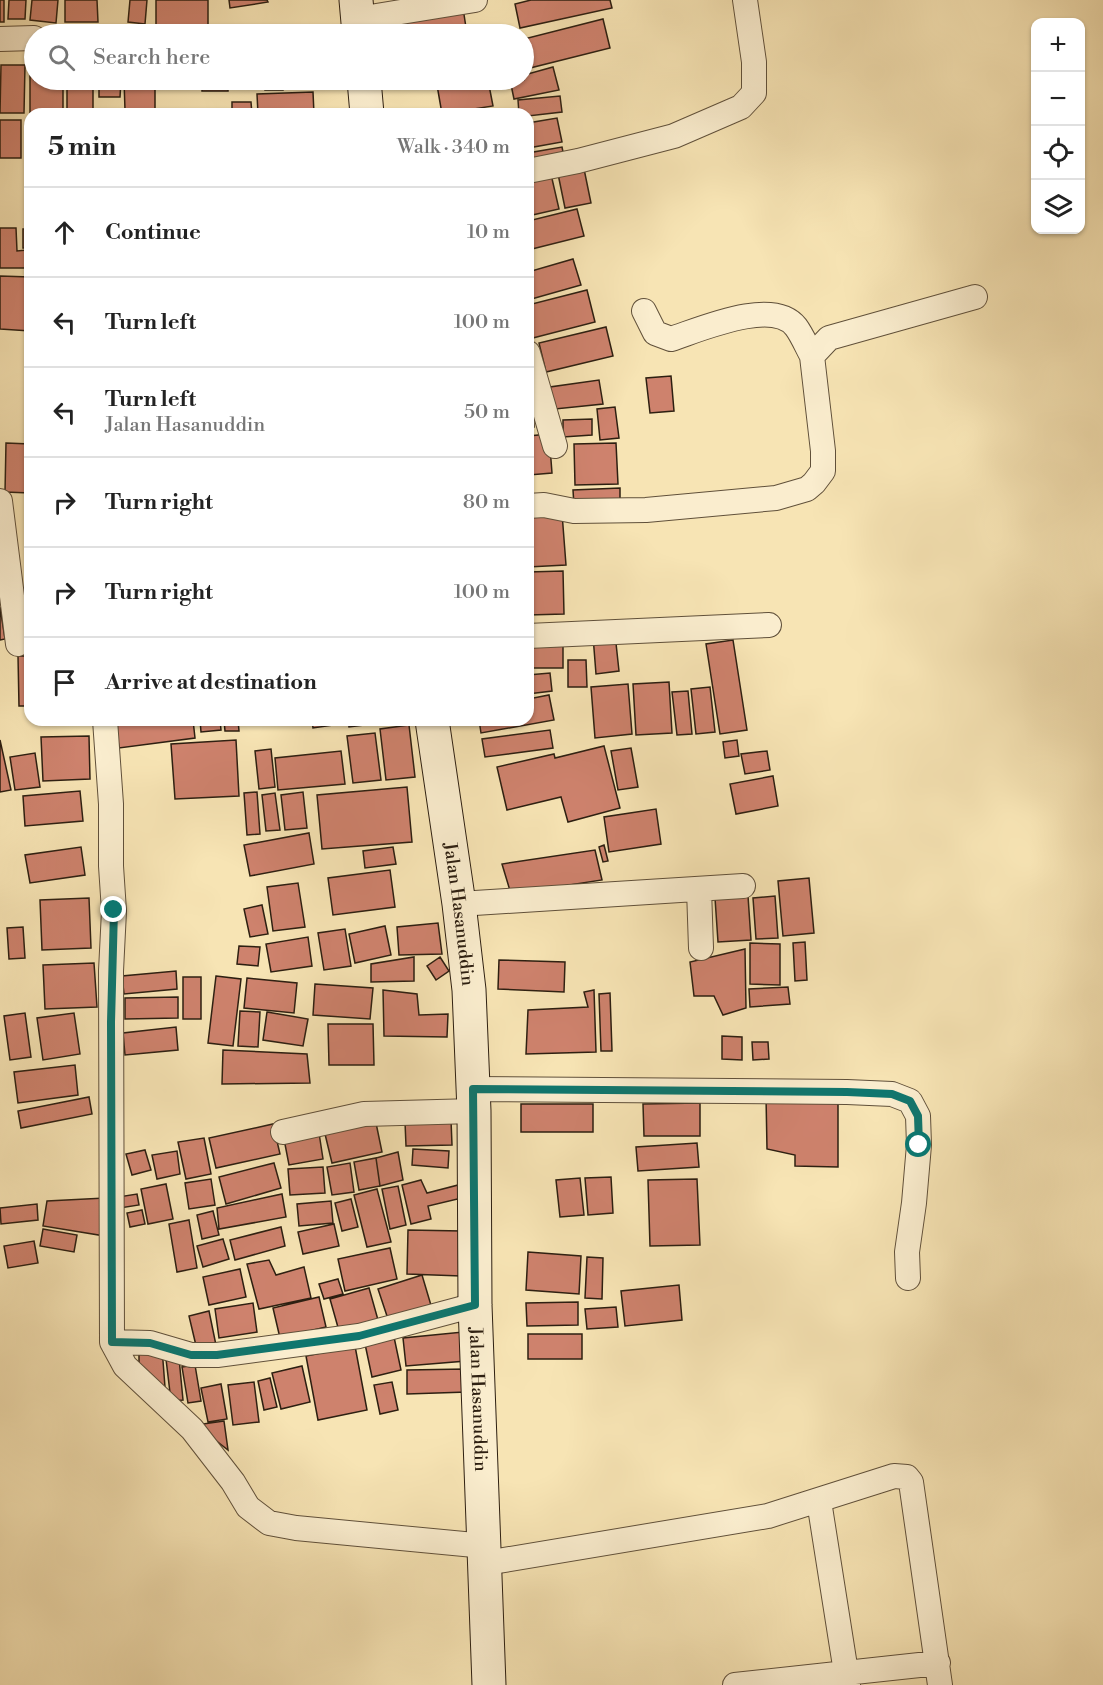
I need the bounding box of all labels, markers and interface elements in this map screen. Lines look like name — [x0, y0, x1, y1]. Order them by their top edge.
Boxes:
map controls — [1031, 18, 1085, 234]
button: + — [1031, 18, 1085, 72]
search box — [24, 24, 534, 90]
icon: search — [45, 41, 78, 74]
text: Search here — [93, 44, 210, 71]
button: − — [1031, 72, 1085, 126]
button: locate — [1031, 126, 1085, 180]
text: 5 min — [48, 131, 116, 163]
text: Walk · 340 m — [397, 135, 510, 160]
button: layers — [1031, 180, 1085, 234]
icon: ahead — [48, 216, 81, 249]
text: Continue — [105, 219, 201, 246]
text: 10 m — [467, 220, 510, 245]
icon: left — [48, 306, 81, 339]
text: Turn left — [105, 309, 196, 336]
text: 100 m — [454, 310, 510, 335]
text: Turn left — [105, 386, 196, 413]
icon: left — [48, 396, 81, 429]
text: 50 m — [464, 400, 510, 425]
text: Jalan Hasanuddin — [105, 413, 265, 438]
icon: right — [48, 486, 81, 519]
text: Turn right — [105, 489, 213, 516]
text: 80 m — [463, 490, 510, 515]
icon: right — [48, 576, 81, 609]
text: Turn right — [105, 579, 213, 606]
text: 100 m — [454, 580, 510, 605]
icon: arrive — [48, 666, 81, 699]
text: Arrive at destination — [105, 669, 317, 696]
street label: Jalan Hasanuddin — [438, 840, 479, 987]
route end — [100, 896, 126, 922]
route start — [905, 1131, 931, 1157]
street label: Jalan Hasanuddin — [464, 1326, 492, 1472]

